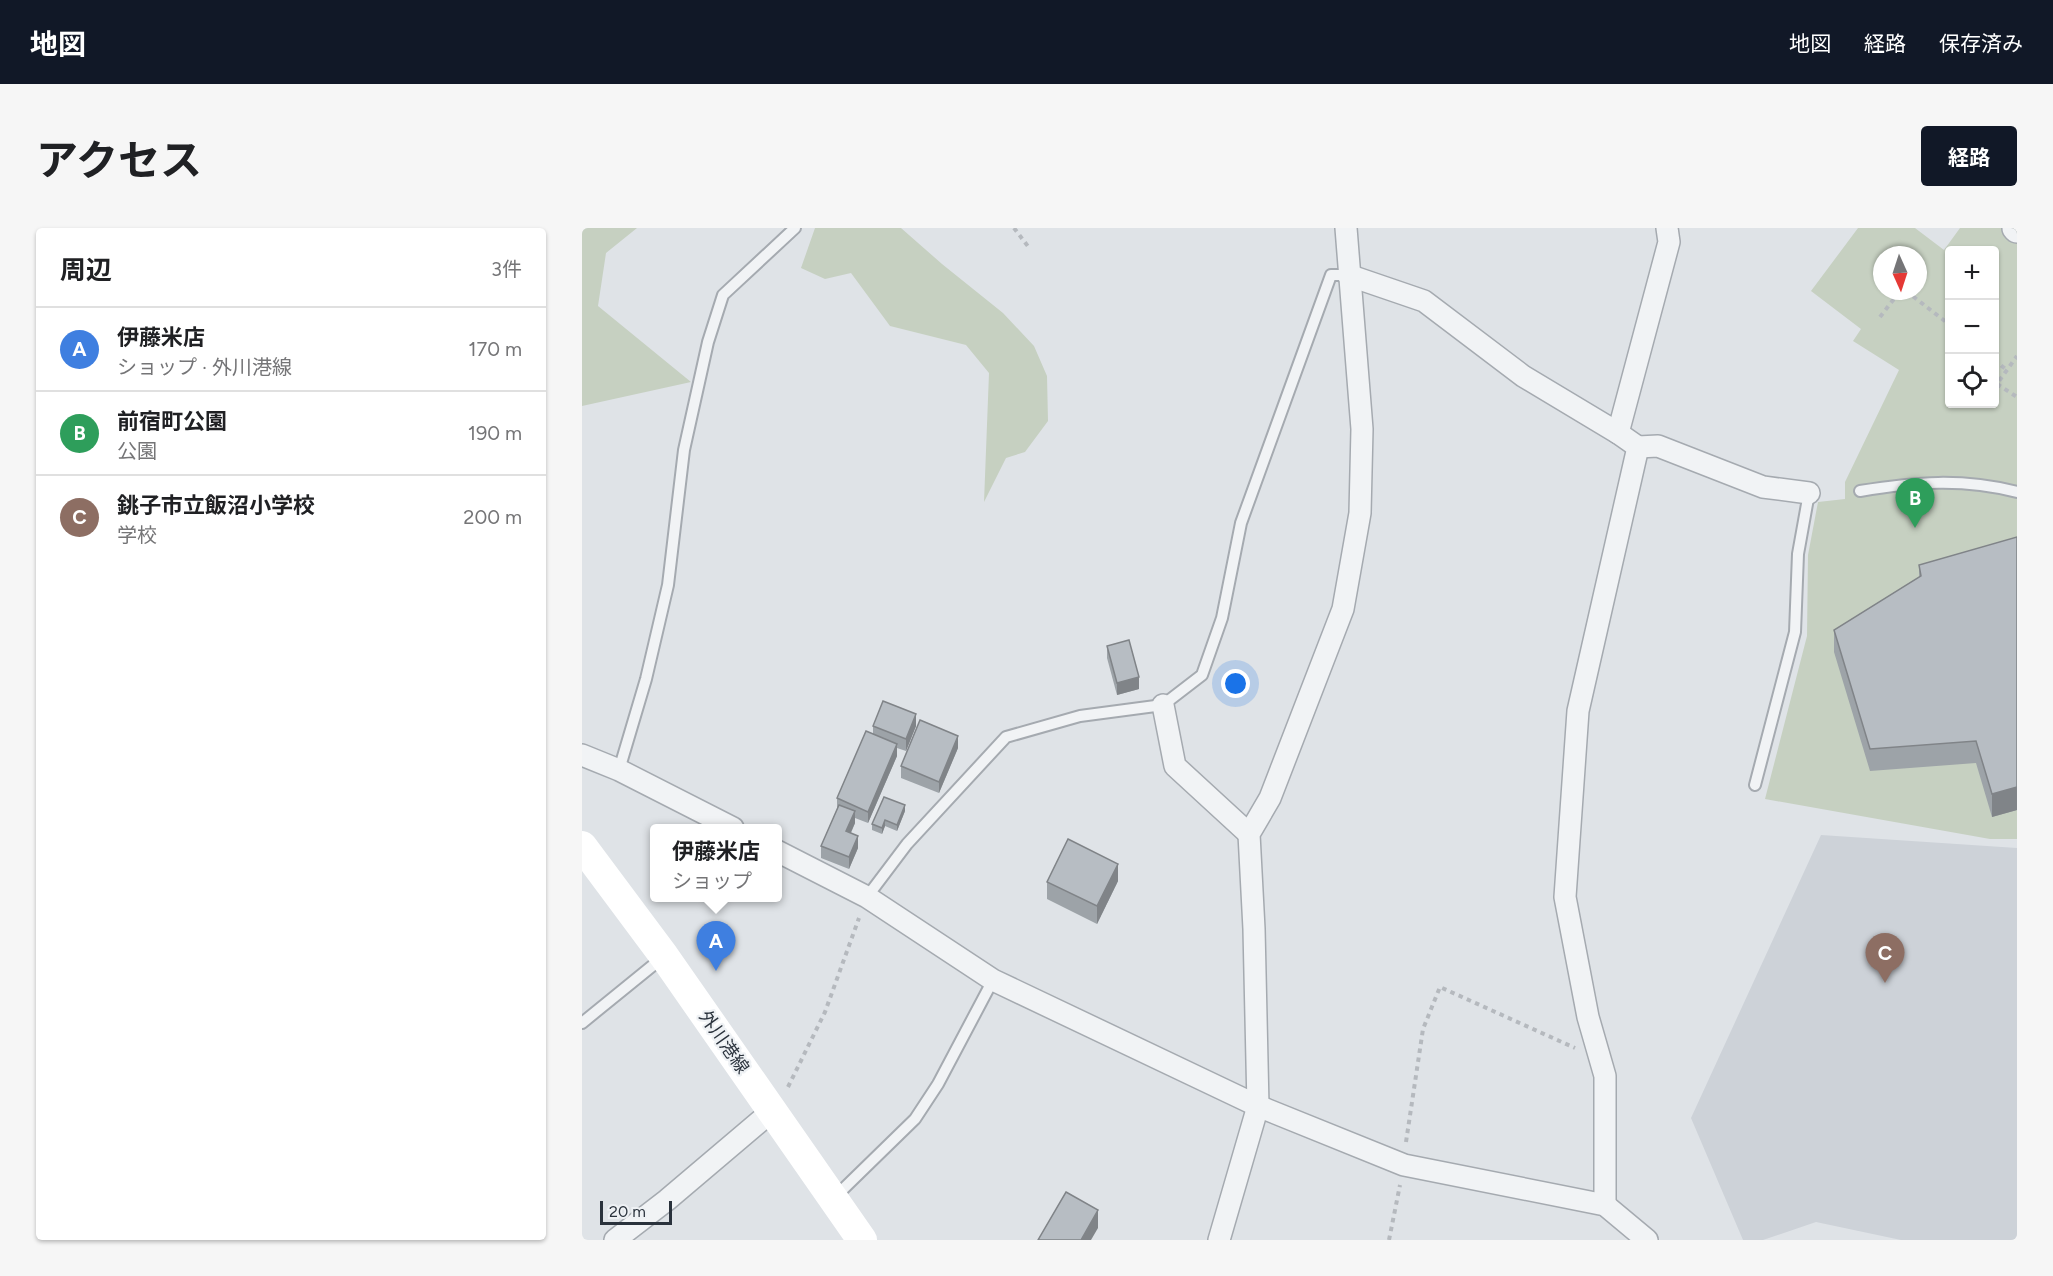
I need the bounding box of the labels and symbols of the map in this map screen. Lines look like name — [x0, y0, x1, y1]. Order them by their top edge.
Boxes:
north arrow — [1873, 246, 1927, 300]
pin: B — [1896, 478, 1934, 528]
your location — [1221, 669, 1250, 698]
pin: A — [696, 922, 736, 971]
pin: C — [1866, 934, 1904, 983]
street label: 外川港線 — [694, 1006, 754, 1078]
scale bar — [600, 1198, 672, 1226]

